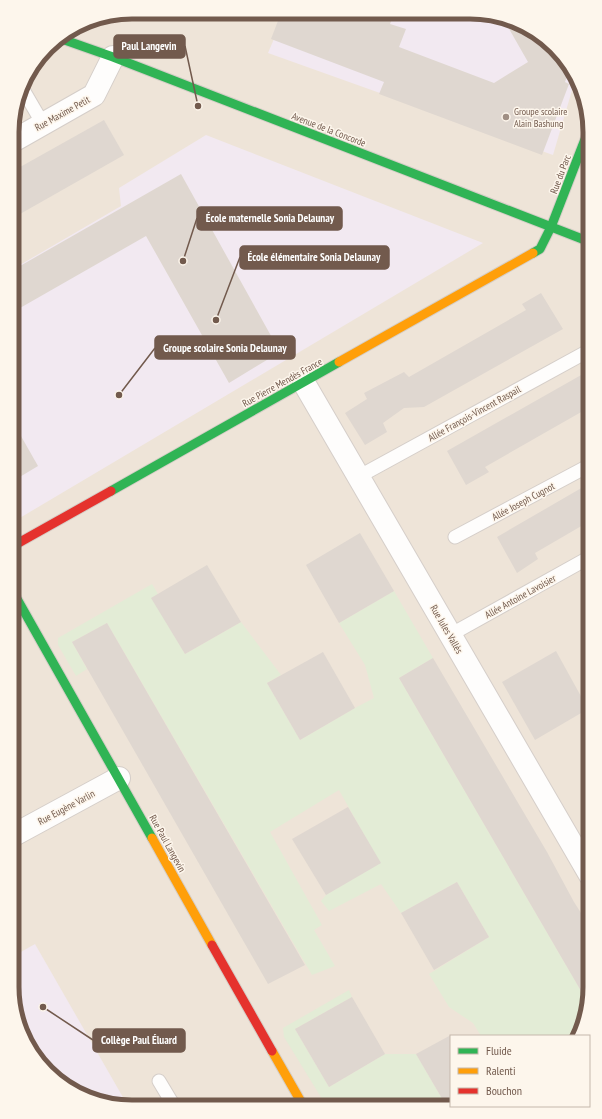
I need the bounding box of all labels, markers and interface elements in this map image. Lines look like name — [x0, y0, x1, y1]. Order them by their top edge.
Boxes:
callout: Paul Langevin — [114, 35, 185, 58]
text: Paul Langevin — [122, 39, 176, 53]
street label: Rue Maxime Petit — [32, 93, 92, 134]
place label: Groupe scolaire Alain Bashung — [514, 105, 567, 130]
street label: Avenue de la Concorde — [290, 109, 368, 150]
marker: Groupe scolaire Alain Bashung — [501, 112, 511, 122]
street label: Rue du Parc — [547, 152, 574, 196]
callout: École maternelle Sonia Delaunay — [197, 207, 342, 230]
text: École maternelle Sonia Delaunay — [206, 211, 335, 225]
callout: École élémentaire Sonia Delaunay — [240, 246, 389, 269]
text: École élémentaire Sonia Delaunay — [248, 250, 381, 264]
callout: Groupe scolaire Sonia Delaunay — [155, 336, 295, 359]
text: Groupe scolaire Sonia Delaunay — [163, 341, 287, 355]
street label: Rue Pierre Mendès France — [240, 355, 325, 410]
street label: Allée François-Vincent Raspail — [426, 382, 523, 444]
street label: Allée Joseph Cugnot — [490, 479, 557, 523]
street label: Allée Antoine Lavoisier — [482, 571, 558, 621]
street label: Rue Jules Vallès — [427, 603, 466, 657]
street label: Rue Eugène Varlin — [35, 787, 97, 828]
street label: Rue Paul Langevin — [146, 812, 189, 874]
callout: Collège Paul Éluard — [93, 1029, 185, 1052]
text: Collège Paul Éluard — [101, 1033, 177, 1047]
legend — [450, 1035, 590, 1107]
text: Fluide — [486, 1043, 512, 1058]
text: Ralenti — [486, 1063, 515, 1078]
text: Bouchon — [486, 1083, 522, 1098]

